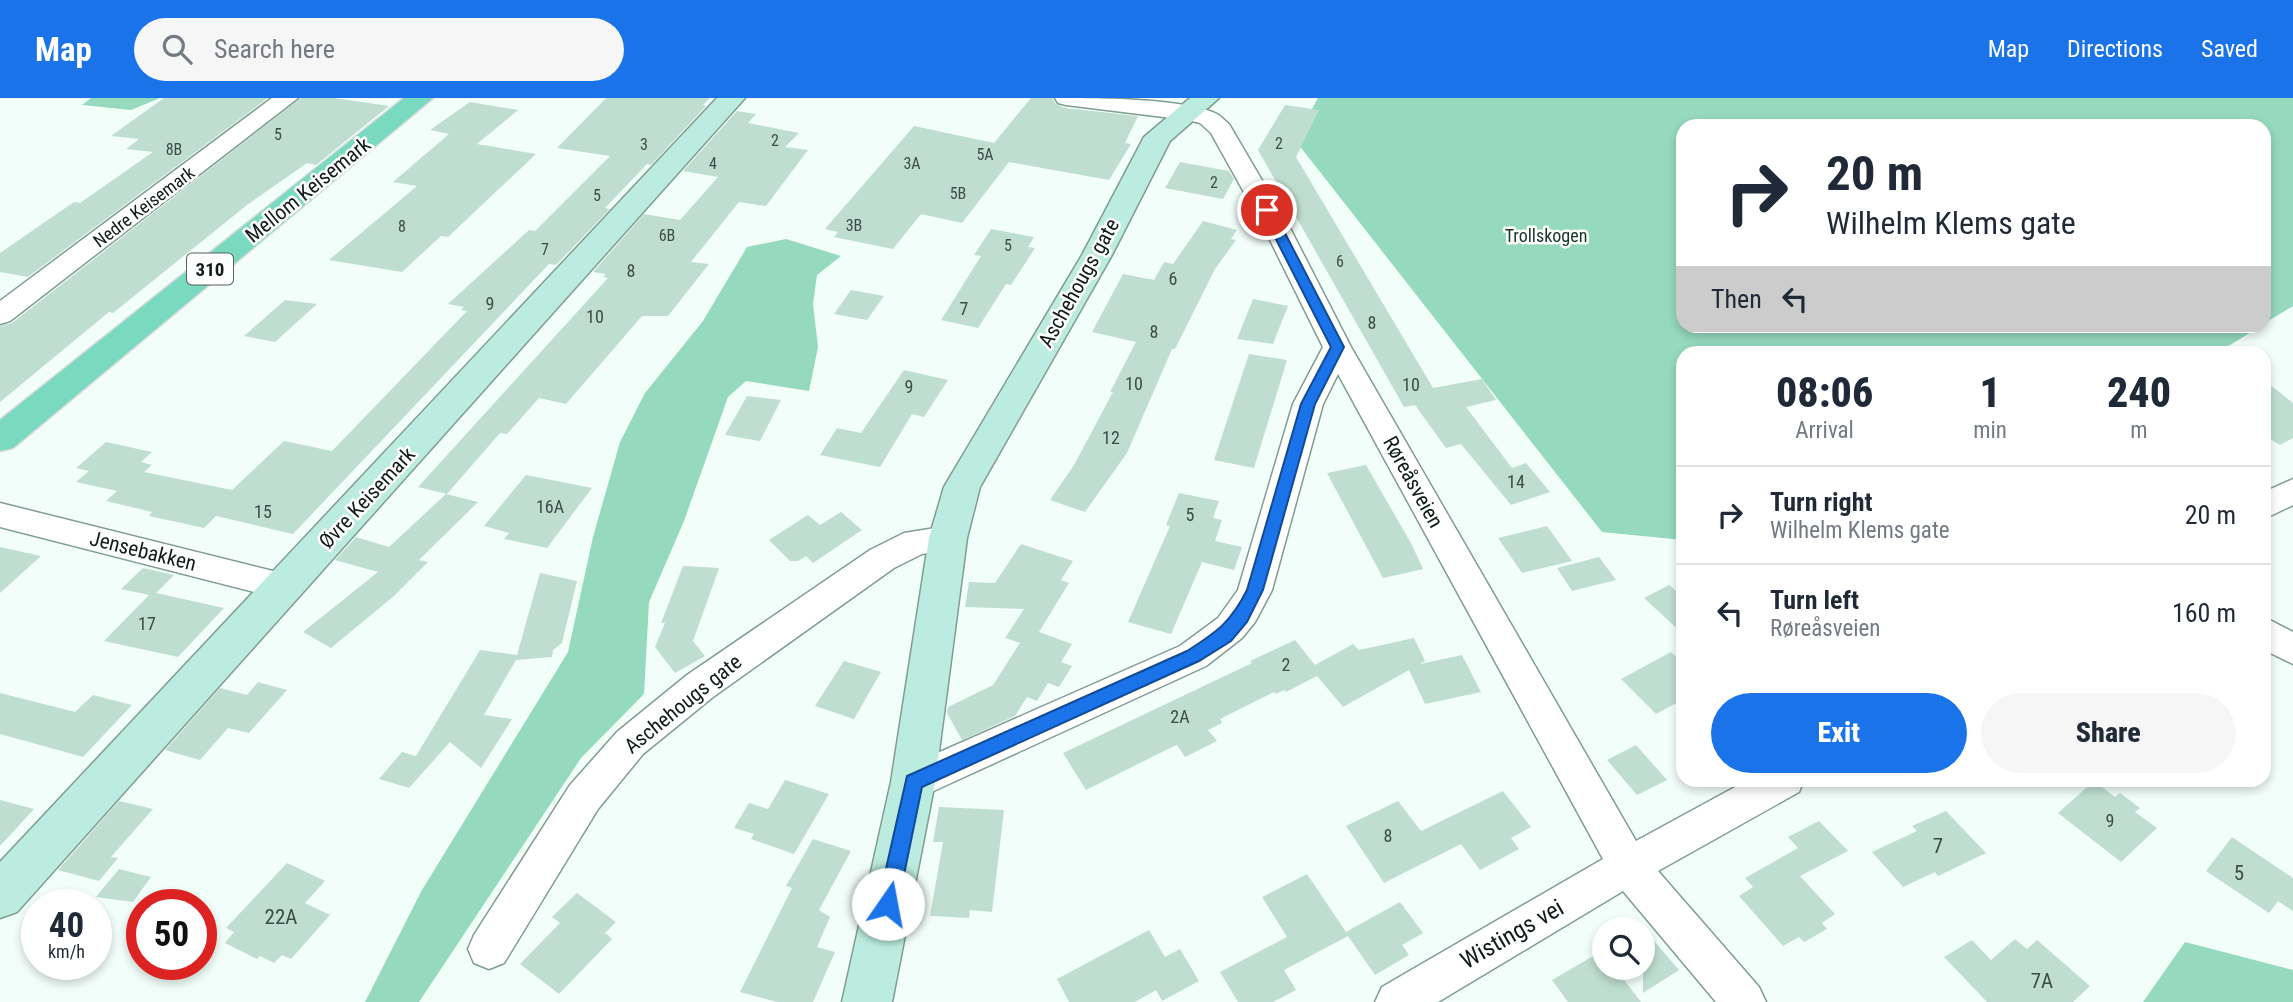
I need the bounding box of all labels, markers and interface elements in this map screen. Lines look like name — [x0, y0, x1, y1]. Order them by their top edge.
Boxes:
search box — [134, 18, 624, 81]
text: Map — [35, 30, 92, 69]
icon: search — [158, 30, 196, 68]
text: Search here — [214, 34, 335, 64]
text: Map — [1988, 35, 2029, 63]
text: Directions — [2067, 35, 2163, 63]
text: Saved — [2201, 35, 2258, 63]
house number: 5 — [274, 125, 282, 144]
house number: 2 — [771, 131, 779, 150]
street label: Mellom Keisemark — [241, 132, 376, 248]
house number: 2 — [1275, 134, 1283, 153]
house number: 3 — [640, 135, 648, 154]
house number: 8B — [166, 140, 182, 159]
house number: 5A — [976, 145, 994, 164]
text: 20 m — [1826, 145, 1923, 202]
icon: right — [1711, 147, 1802, 238]
house number: 4 — [709, 154, 717, 173]
house number: 3A — [903, 154, 921, 173]
street label: Nedre Keisemark — [89, 162, 198, 251]
house number: 2 — [1210, 173, 1218, 192]
pin — [1237, 180, 1297, 240]
house number: 5B — [950, 184, 966, 203]
house number: 5 — [593, 186, 601, 205]
icon: arrive — [1248, 191, 1286, 229]
text: Wilhelm Klems gate — [1826, 204, 2076, 242]
street label: Aschehougs gate — [1034, 214, 1124, 352]
house number: 3B — [846, 216, 862, 235]
house number: 8 — [398, 217, 406, 236]
park label: Trollskogen — [1505, 225, 1587, 246]
house number: 6B — [659, 226, 675, 245]
house number: 5 — [1004, 236, 1012, 255]
house number: 7 — [541, 240, 549, 259]
house number: 6 — [1336, 252, 1344, 271]
road number: 310 — [187, 253, 233, 284]
house number: 8 — [627, 260, 635, 281]
house number: 6 — [1169, 268, 1177, 289]
icon: left — [1776, 280, 1814, 318]
text: Then — [1711, 284, 1762, 314]
house number: 9 — [486, 293, 494, 314]
house number: 7 — [960, 298, 969, 319]
house number: 10 — [586, 306, 604, 327]
house number: 8 — [1368, 312, 1376, 333]
house number: 8 — [1150, 321, 1158, 342]
text: 08:06 — [1776, 368, 1873, 417]
text: 1 — [1979, 368, 2001, 417]
text: 240 — [2107, 368, 2171, 417]
house number: 10 — [1125, 373, 1143, 394]
house number: 10 — [1402, 374, 1420, 395]
house number: 9 — [905, 376, 913, 397]
text: Arrival — [1795, 417, 1854, 444]
text: min — [1973, 417, 2007, 444]
text: m — [2130, 417, 2148, 444]
house number: 12 — [1102, 427, 1120, 448]
street label: Røreåsveien — [1378, 432, 1448, 532]
street label: Øvre Keisemark — [314, 442, 420, 554]
house number: 14 — [1507, 471, 1525, 492]
text: Turn right — [1770, 487, 1872, 517]
house number: 16A — [536, 496, 565, 517]
icon: right — [1711, 496, 1749, 534]
text: 20 m — [2185, 500, 2236, 530]
house number: 15 — [254, 501, 272, 522]
house number: 5 — [1186, 504, 1195, 525]
text: Wilhelm Klems gate — [1770, 517, 1949, 544]
street label: Jensebakken — [87, 526, 199, 576]
text: Turn left — [1770, 585, 1859, 615]
icon: left — [1711, 594, 1749, 632]
text: 160 m — [2172, 598, 2236, 628]
house number: 17 — [138, 613, 156, 634]
text: Røreåsveien — [1770, 615, 1880, 642]
street label: Aschehougs gate — [620, 649, 746, 758]
house number: 2 — [1282, 654, 1291, 675]
button: Exit — [1711, 693, 1967, 773]
button: Share — [1981, 693, 2236, 773]
house number: 2A — [1170, 706, 1190, 727]
house number: 9 — [2106, 810, 2114, 831]
house number: 8 — [1384, 825, 1392, 846]
house number: 7 — [1933, 834, 1943, 858]
house number: 5 — [2234, 861, 2244, 885]
position arrow — [851, 867, 925, 941]
speed limit sign: 50 — [126, 889, 217, 980]
street label: Wistings vei — [1456, 893, 1568, 975]
text: 40 — [49, 905, 84, 946]
house number: 22A — [265, 905, 297, 929]
map controls — [1592, 917, 1655, 980]
button: search — [1592, 917, 1655, 980]
text: km/h — [48, 941, 85, 962]
house number: 7A — [2031, 969, 2053, 993]

